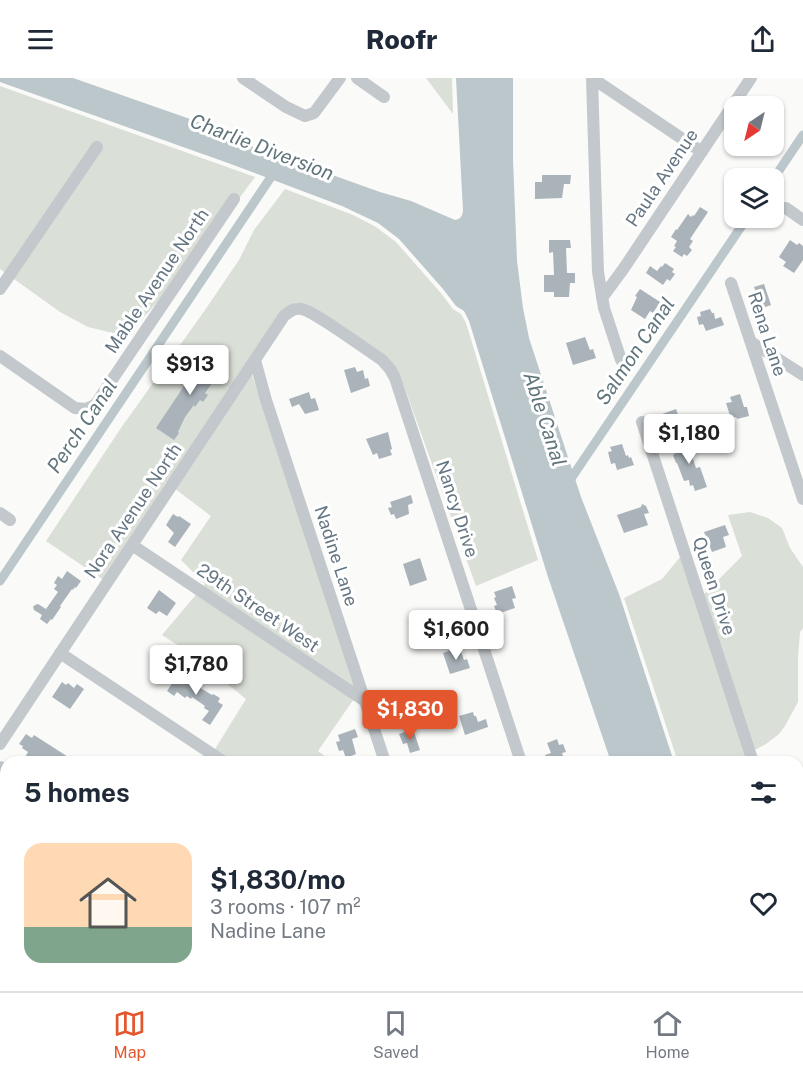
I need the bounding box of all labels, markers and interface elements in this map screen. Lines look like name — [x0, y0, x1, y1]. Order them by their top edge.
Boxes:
icon: menu — [24, 23, 57, 56]
text: Roofr — [366, 23, 437, 55]
icon: share — [746, 23, 779, 56]
north arrow — [724, 96, 784, 156]
map controls — [724, 96, 784, 228]
water label: Charlie Diversion — [187, 109, 337, 185]
street label: Paula Avenue — [621, 125, 702, 231]
button: layers — [724, 168, 784, 228]
street label: Mable Avenue North — [100, 204, 213, 357]
street label: Rena Lane — [744, 289, 791, 379]
water label: Salmon Canal — [590, 293, 680, 409]
pin: $913 — [154, 345, 226, 396]
text: $913 — [166, 352, 214, 376]
water label: Able Canal — [518, 369, 572, 469]
water label: Perch Canal — [42, 374, 122, 478]
pin: $1,180 — [640, 414, 738, 465]
text: $1,180 — [658, 421, 720, 445]
street label: Nora Avenue North — [80, 439, 186, 582]
street label: Nancy Drive — [432, 458, 483, 560]
street label: Nadine Lane — [310, 503, 363, 609]
street label: Queen Drive — [689, 534, 740, 638]
street label: 29th Street West — [193, 559, 323, 656]
pin: $1,600 — [407, 610, 505, 661]
text: $1,600 — [423, 617, 489, 641]
pin: $1,780 — [147, 645, 245, 696]
text: $1,780 — [164, 652, 228, 676]
pin: $1,830 — [361, 690, 459, 741]
text: $1,830 — [376, 697, 444, 721]
icon: filters — [747, 776, 780, 809]
text: 5 homes — [24, 777, 130, 808]
text: $1,830/mo — [210, 864, 346, 895]
icon: home — [72, 867, 144, 939]
icon: heart — [747, 887, 780, 920]
text: 3 rooms · 107 m² — [210, 895, 361, 919]
text: Nadine Lane — [210, 919, 326, 943]
tab: Map — [113, 1007, 146, 1062]
tab: Saved — [373, 1007, 419, 1062]
tab: Home — [646, 1007, 690, 1062]

